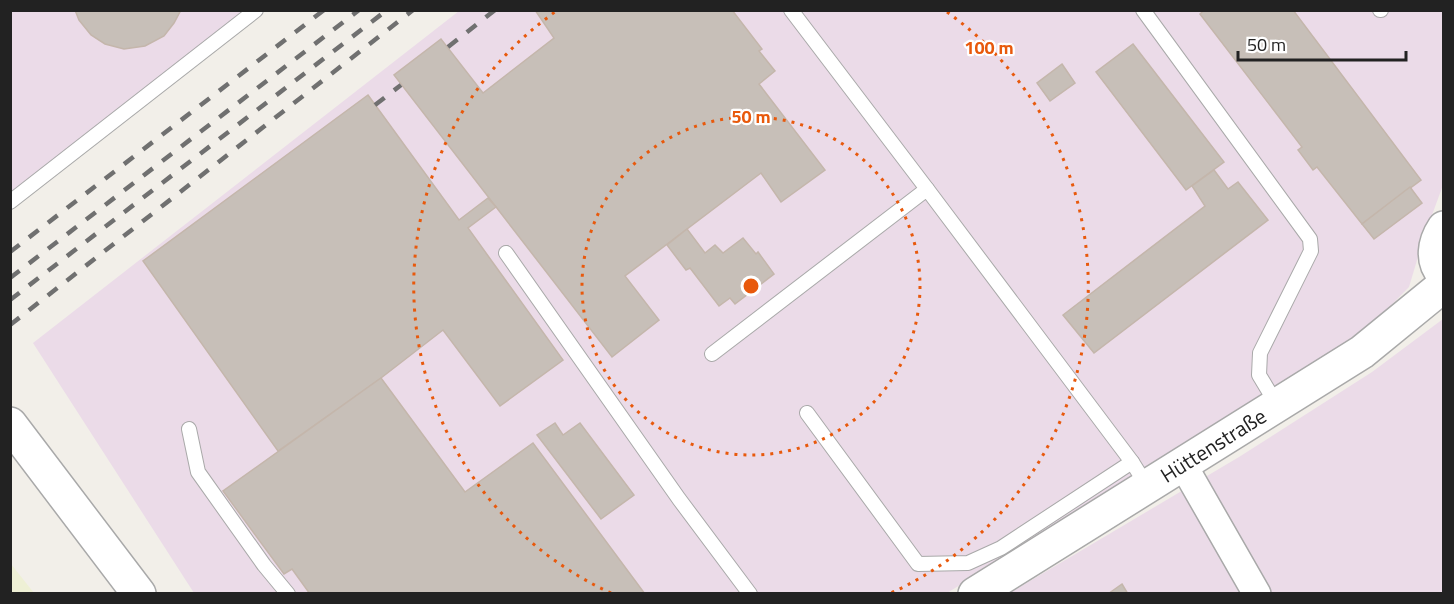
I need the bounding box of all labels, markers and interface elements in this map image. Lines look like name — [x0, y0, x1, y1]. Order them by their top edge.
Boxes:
scale bar — [1238, 24, 1406, 62]
text: 50 m — [1247, 31, 1286, 58]
text: 100 m — [964, 34, 1014, 61]
text: 50 m — [731, 103, 771, 130]
centre of rings — [741, 276, 761, 296]
street label: Hüttenstraße — [1154, 400, 1272, 490]

